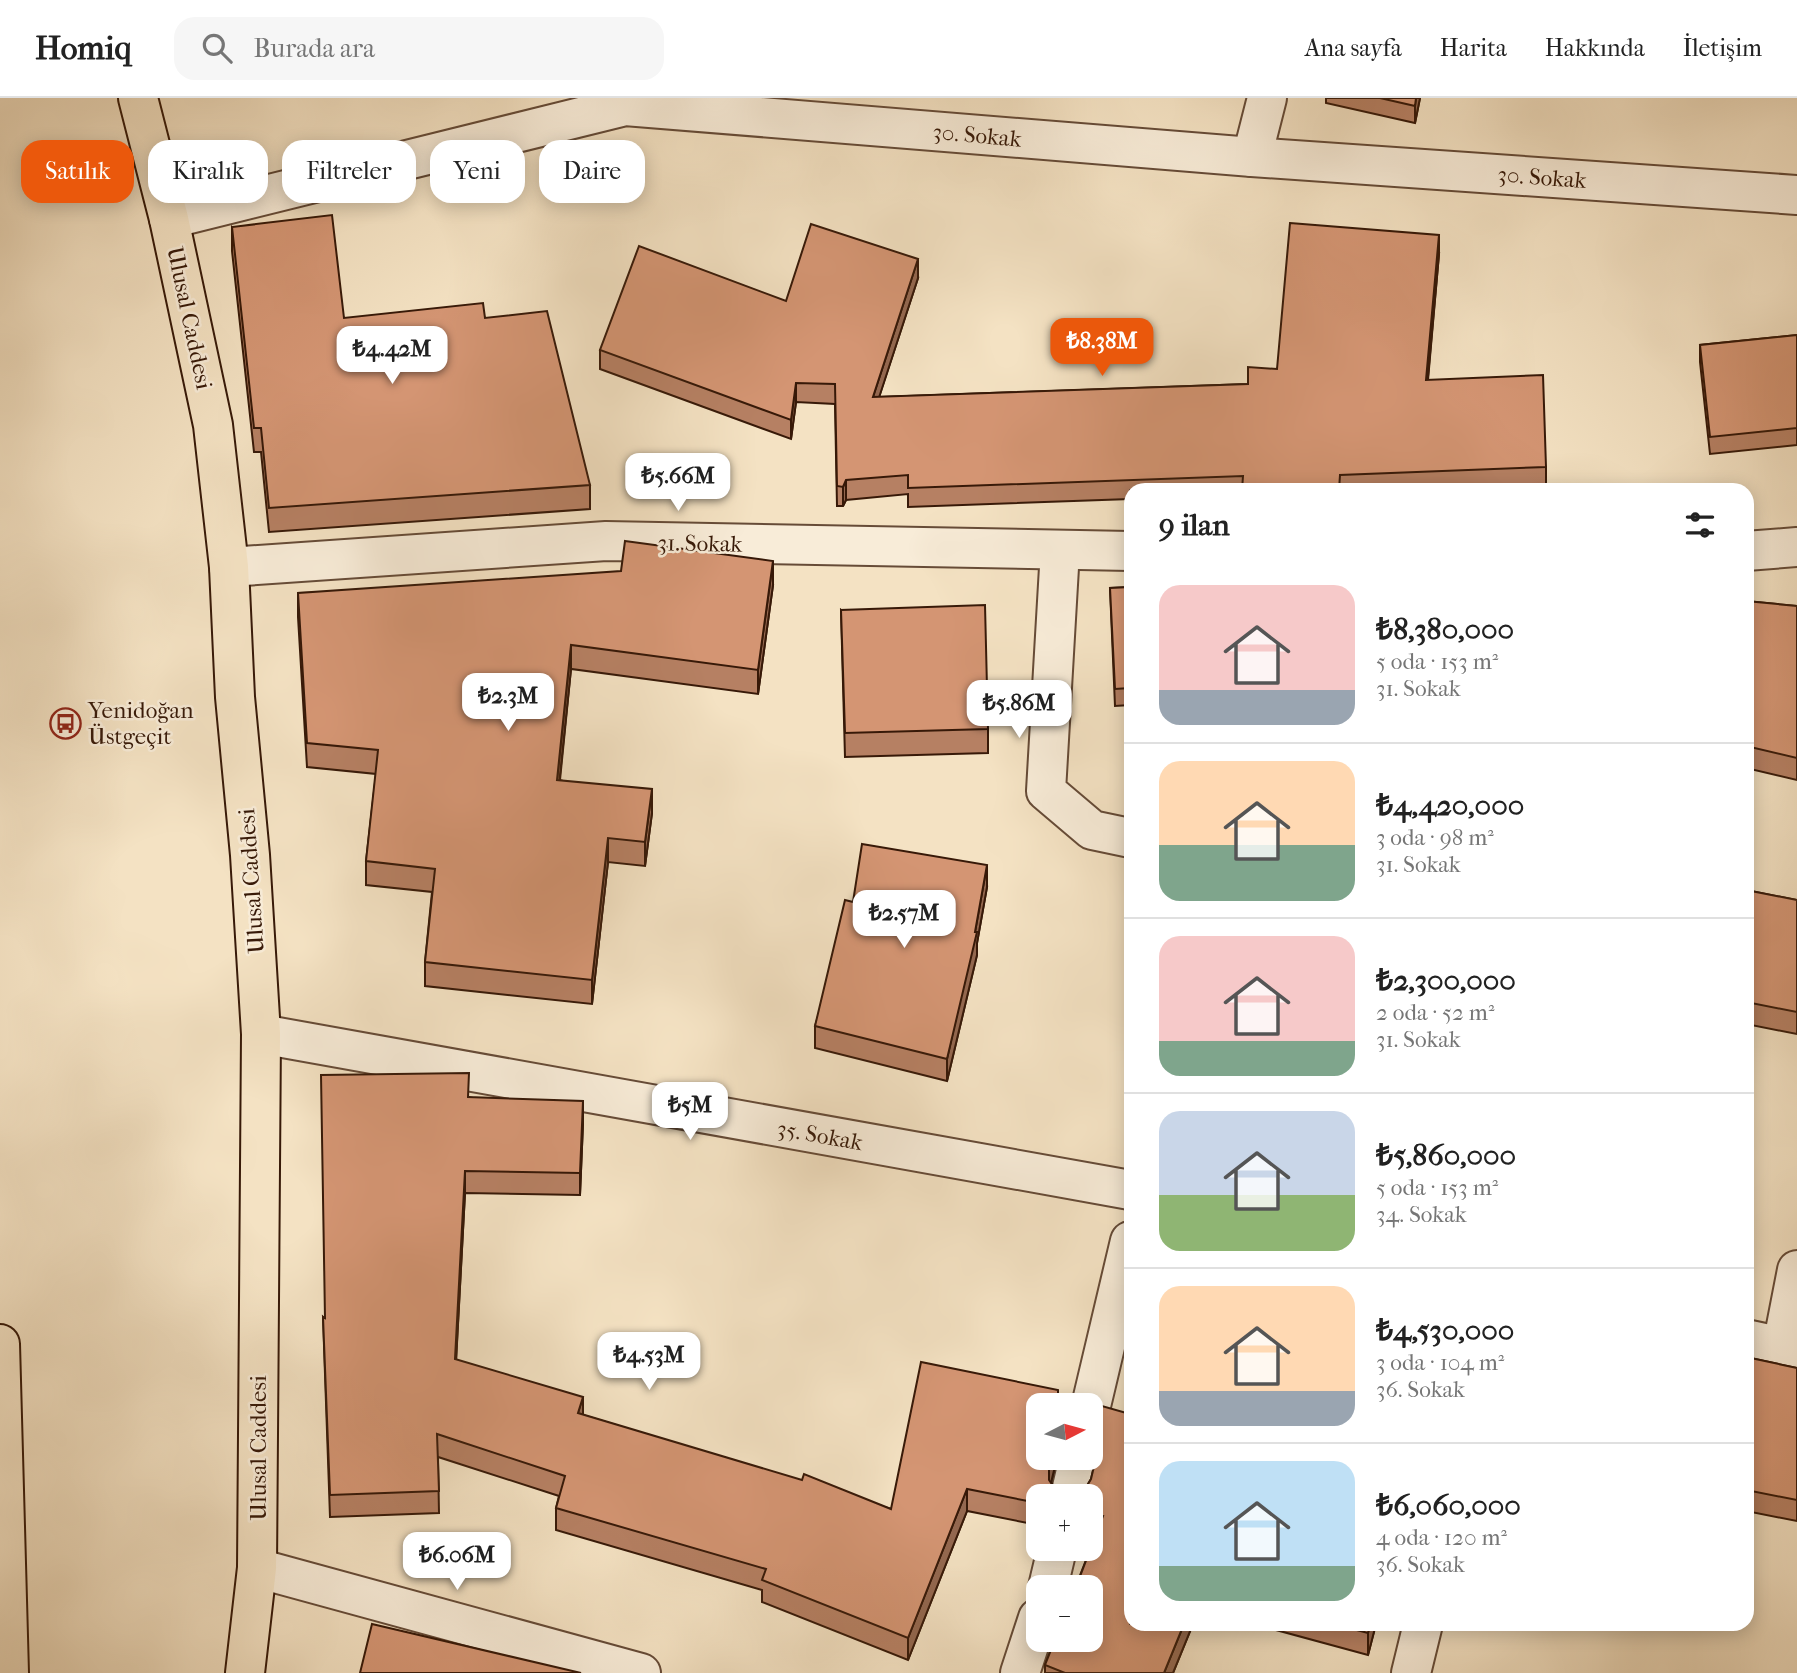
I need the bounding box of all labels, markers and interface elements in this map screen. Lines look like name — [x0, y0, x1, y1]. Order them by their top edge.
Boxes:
search box — [174, 17, 664, 80]
text: Homiq — [35, 29, 132, 68]
icon: search — [198, 29, 236, 67]
text: Burada ara — [254, 33, 375, 64]
text: Ana sayfa — [1305, 34, 1402, 62]
text: Harita — [1440, 34, 1507, 62]
text: Hakkında — [1545, 34, 1645, 62]
text: İletişim — [1683, 34, 1762, 62]
street label: 30. Sokak — [931, 118, 1024, 153]
chip: Satılık — [21, 140, 134, 203]
chip: Kiralık — [148, 140, 268, 203]
chip: Filtreler — [282, 140, 416, 203]
chip: Yeni — [430, 140, 525, 203]
chip: Daire — [539, 140, 645, 203]
street label: 30. Sokak — [1497, 161, 1589, 194]
street label: Ulusal Caddesi — [161, 244, 218, 392]
pin: ₺8.38M — [1045, 318, 1159, 378]
pin: ₺4.42M — [335, 327, 449, 386]
text: ₺8.38M — [1066, 327, 1138, 354]
text: ₺4.42M — [353, 335, 431, 362]
pin: ₺5.66M — [621, 454, 735, 513]
text: ₺5.66M — [641, 462, 715, 489]
icon: filters — [1681, 506, 1719, 544]
text: 9 ilan — [1159, 508, 1230, 543]
street label: 31. Sokak — [657, 529, 744, 558]
text: ₺8,380,000 — [1376, 612, 1514, 647]
icon: home — [1215, 613, 1299, 697]
text: 5 oda · 153 m² — [1376, 648, 1498, 675]
pin: ₺2.3M — [459, 674, 557, 733]
text: 31. Sokak — [1376, 675, 1461, 702]
pin: ₺5.86M — [962, 680, 1076, 740]
text: ₺2.3M — [478, 682, 538, 709]
text: ₺5.86M — [983, 689, 1055, 716]
place label: Yenidoğan Üstgeçit — [87, 697, 194, 750]
bus stop icon: Yenidoğan Üstgeçit — [48, 706, 82, 740]
text: ₺4,420,000 — [1376, 788, 1524, 823]
icon: home — [1215, 789, 1299, 873]
street label: Ulusal Caddesi — [233, 807, 270, 954]
text: 3 oda · 98 m² — [1376, 824, 1494, 851]
text: 31. Sokak — [1376, 851, 1461, 878]
pin: ₺2.57M — [847, 890, 961, 950]
text: ₺2.57M — [869, 899, 939, 926]
text: ₺2,300,000 — [1376, 963, 1516, 998]
icon: home — [1215, 964, 1299, 1048]
text: 2 oda · 52 m² — [1376, 999, 1494, 1026]
text: 31. Sokak — [1376, 1026, 1461, 1053]
pin: ₺5M — [656, 1082, 724, 1142]
text: ₺5M — [668, 1091, 712, 1118]
street label: 35. Sokak — [775, 1115, 866, 1156]
text: ₺5,860,000 — [1376, 1138, 1516, 1173]
icon: home — [1215, 1139, 1299, 1223]
text: 5 oda · 153 m² — [1376, 1174, 1498, 1201]
text: 34. Sokak — [1376, 1201, 1467, 1228]
text: ₺4,530,000 — [1376, 1313, 1514, 1348]
icon: home — [1215, 1314, 1299, 1398]
pin: ₺4.53M — [592, 1332, 706, 1392]
text: ₺4.53M — [613, 1341, 685, 1368]
text: 3 oda · 104 m² — [1376, 1349, 1504, 1376]
street label: Ulusal Caddesi — [245, 1375, 272, 1521]
text: 36. Sokak — [1376, 1376, 1465, 1403]
north arrow — [1026, 1393, 1102, 1470]
map controls — [1026, 1393, 1103, 1652]
button: + — [1026, 1484, 1103, 1561]
text: ₺6,060,000 — [1376, 1488, 1521, 1523]
icon: home — [1215, 1489, 1299, 1573]
text: 4 oda · 120 m² — [1376, 1524, 1507, 1551]
pin: ₺6.06M — [400, 1532, 514, 1592]
text: ₺6.06M — [419, 1541, 495, 1568]
text: 36. Sokak — [1376, 1551, 1465, 1578]
button: − — [1026, 1575, 1103, 1652]

